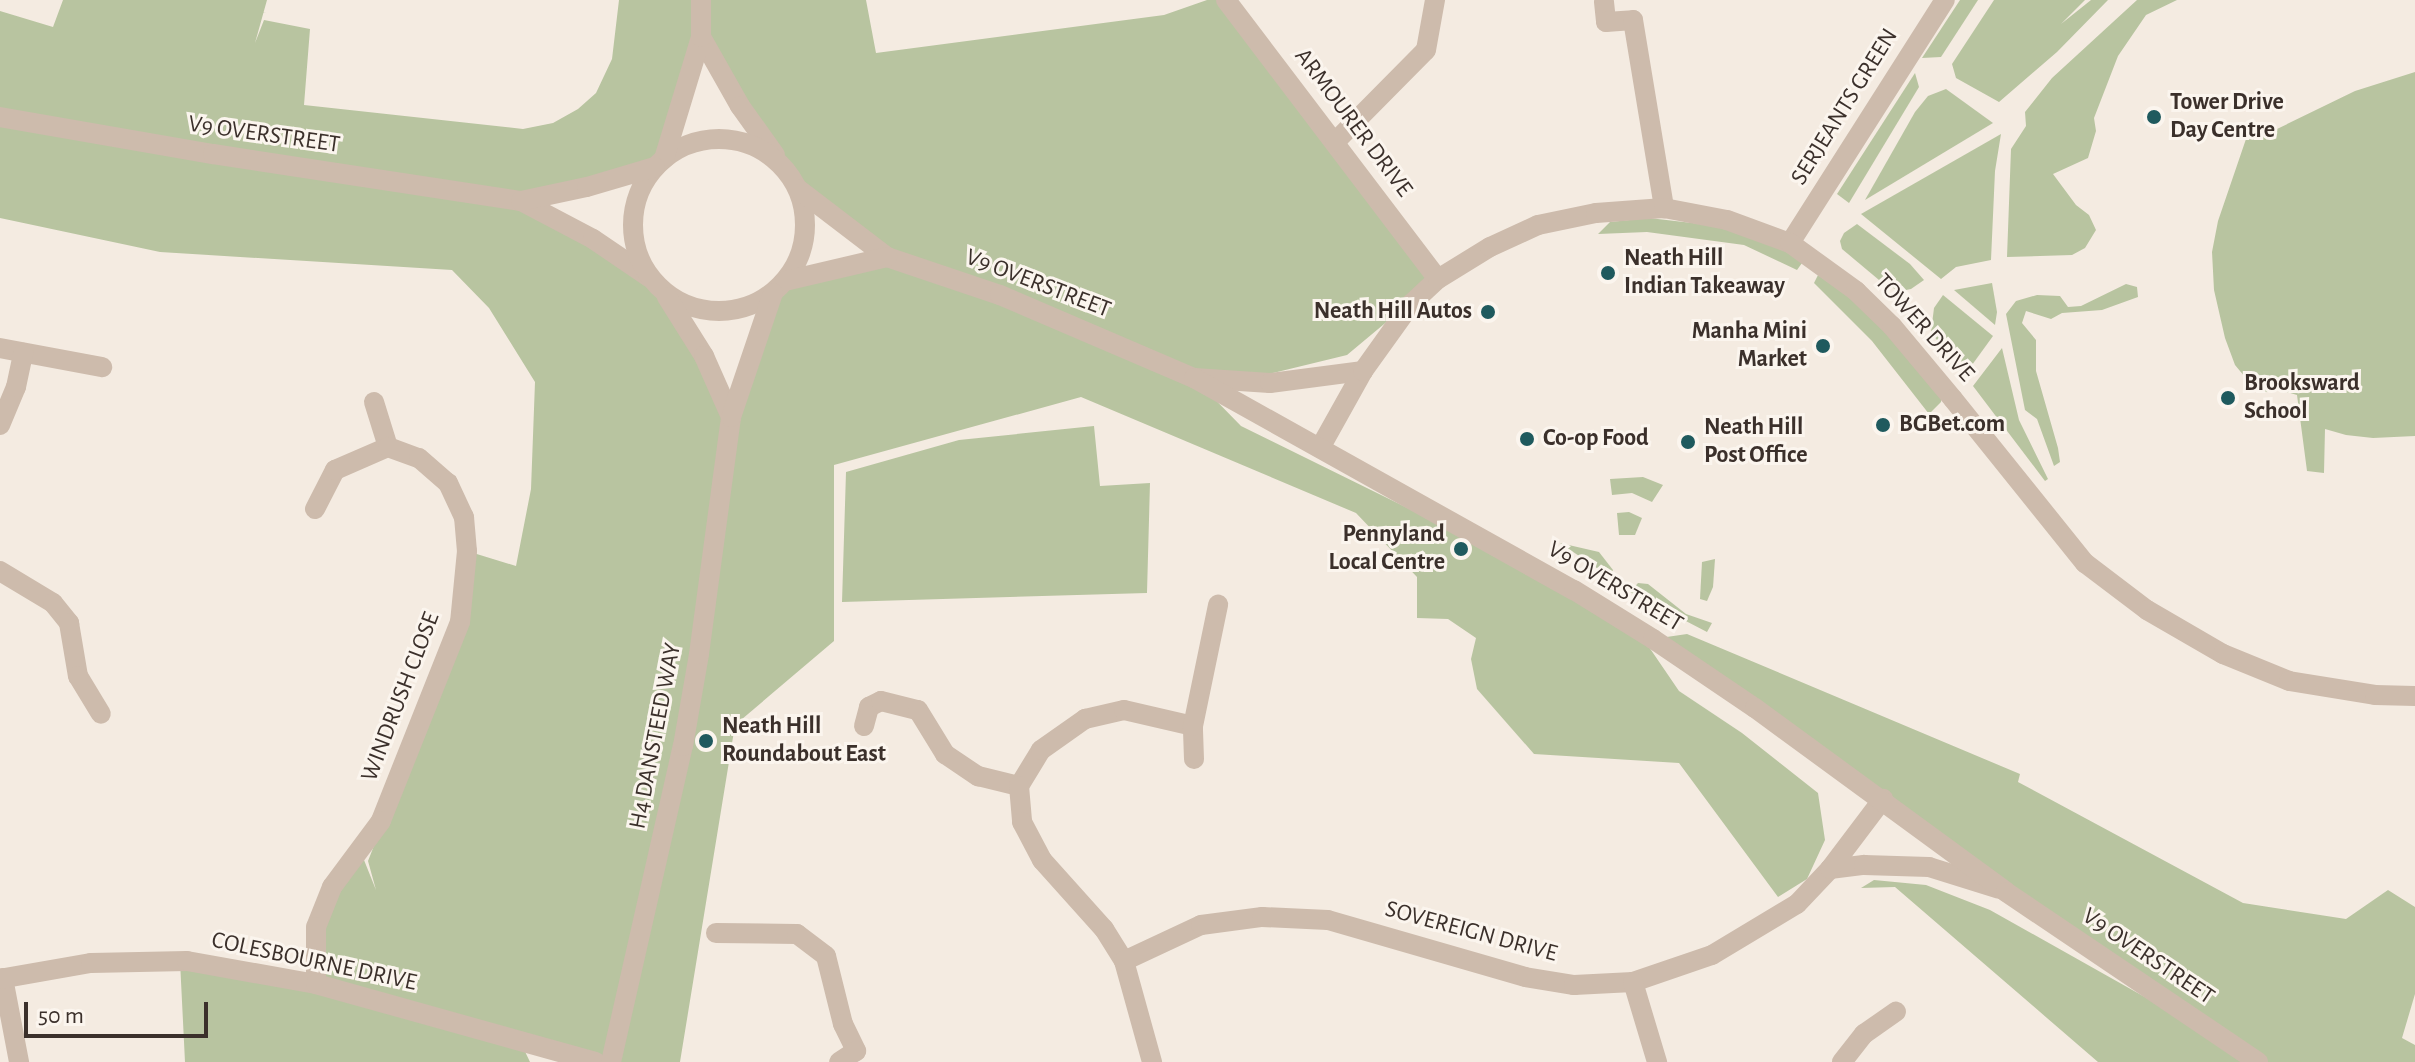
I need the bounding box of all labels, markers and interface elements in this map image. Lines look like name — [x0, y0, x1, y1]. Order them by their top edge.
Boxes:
street label: SERJEANTS GREEN — [1785, 23, 1905, 191]
street label: ARMOURER DRIVE — [1288, 43, 1418, 203]
place label: Tower Drive Day Centre — [2170, 89, 2284, 145]
marker: Tower Drive Day Centre — [2145, 108, 2163, 126]
street label: V9 OVERSTREET — [186, 110, 342, 160]
street label: V9 OVERSTREET — [961, 243, 1115, 325]
place label: Neath Hill Indian Takeaway — [1624, 245, 1785, 301]
marker: Neath Hill Indian Takeaway — [1599, 264, 1617, 282]
street label: TOWER DRIVE — [1868, 268, 1980, 388]
place label: Neath Hill Autos — [1314, 298, 1472, 326]
marker: Neath Hill Autos — [1479, 303, 1497, 321]
place label: Manha Mini Market — [1692, 318, 1807, 374]
marker: Manha Mini Market — [1814, 337, 1832, 355]
place label: Brooksward School — [2244, 370, 2360, 426]
marker: Brooksward School — [2219, 389, 2237, 407]
place label: BGBet.com — [1899, 411, 2005, 439]
place label: Neath Hill Post Office — [1704, 414, 1807, 470]
marker: BGBet.com — [1874, 416, 1892, 434]
place label: Co-op Food — [1543, 425, 1649, 453]
marker: Co-op Food — [1518, 430, 1536, 448]
marker: Neath Hill Post Office — [1679, 433, 1697, 451]
place label: Pennyland Local Centre — [1329, 521, 1445, 577]
street label: V9 OVERSTREET — [1542, 535, 1688, 639]
marker: Pennyland Local Centre — [1452, 540, 1470, 558]
street label: WINDRUSH CLOSE — [355, 608, 447, 786]
street label: H4 DANSTEED WAY — [624, 641, 688, 831]
place label: Neath Hill Roundabout East — [722, 713, 886, 769]
marker: Neath Hill Roundabout East — [697, 732, 715, 750]
street label: SOVEREIGN DRIVE — [1382, 895, 1560, 969]
street label: V9 OVERSTREET — [2077, 902, 2219, 1012]
street label: COLESBOURNE DRIVE — [209, 926, 419, 998]
scale bar — [28, 986, 212, 1036]
text: 50 m — [38, 1004, 84, 1028]

